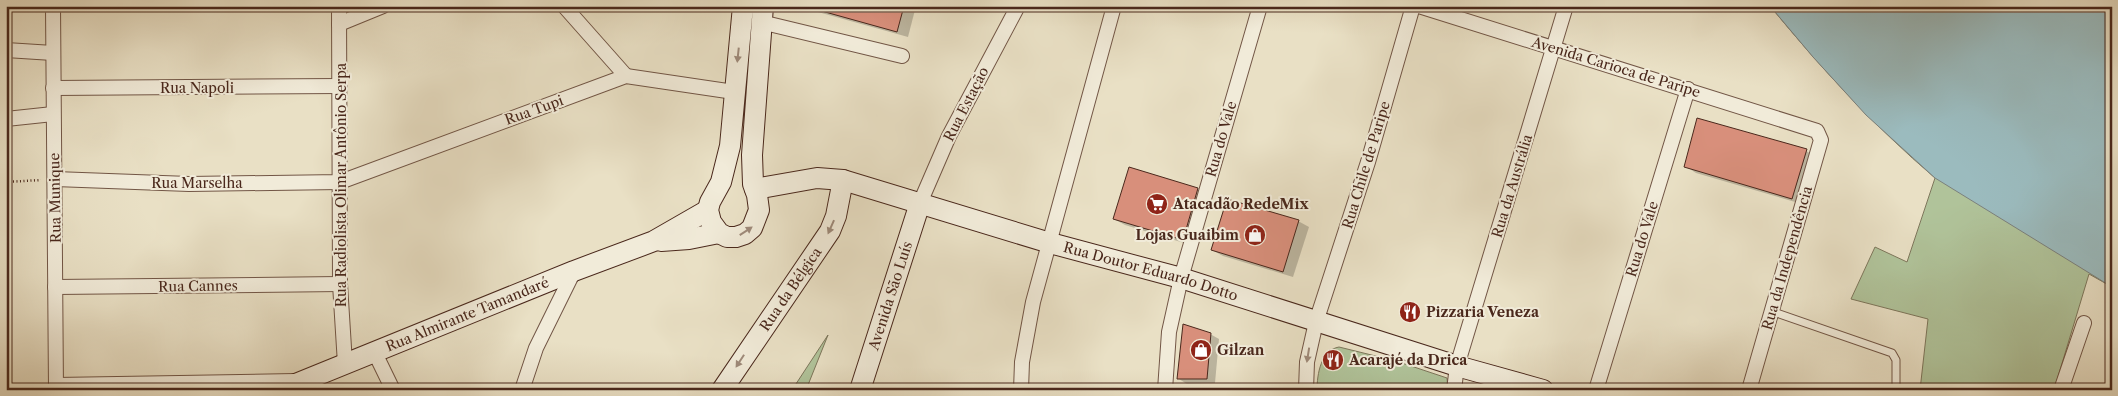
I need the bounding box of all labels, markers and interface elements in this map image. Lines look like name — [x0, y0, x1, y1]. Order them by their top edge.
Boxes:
street label: Avenida Carioca de Paripe — [1529, 32, 1703, 101]
one-way arrow — [734, 47, 742, 63]
street label: Rua Radiolista Olimar Antônio Serpa — [332, 62, 350, 307]
street label: Rua Estação — [940, 64, 992, 144]
street label: Rua Napoli — [160, 79, 234, 97]
street label: Rua Tupi — [502, 91, 566, 129]
street label: Rua do Vale — [1202, 99, 1240, 179]
street label: Rua Chile de Paripe — [1338, 99, 1394, 231]
street label: Rua da Austrália — [1488, 131, 1536, 240]
street label: Rua Munique — [45, 153, 65, 243]
street label: Rua Marselha — [151, 174, 243, 192]
street label: Rua da Independência — [1758, 183, 1816, 332]
supermarket icon: Atacadão RedeMix — [1145, 192, 1169, 216]
place label: Atacadão RedeMix — [1172, 195, 1309, 213]
street label: Rua do Vale — [1622, 199, 1662, 279]
one-way arrow — [827, 220, 835, 234]
shop icon: Lojas Guaibim — [1243, 223, 1267, 247]
place label: Lojas Guaibim — [1135, 226, 1239, 244]
one-way arrow — [739, 227, 753, 236]
street label: Rua Doutor Eduardo Dotto — [1062, 238, 1240, 305]
street label: Avenida São Luís — [864, 239, 916, 353]
street label: Rua da Bélgica — [756, 243, 826, 334]
street label: Rua Almirante Tamandaré — [383, 273, 552, 356]
street label: Rua Cannes — [158, 276, 238, 296]
restaurant icon: Pizzaria Veneza — [1398, 300, 1422, 324]
place label: Pizzaria Veneza — [1426, 303, 1540, 321]
shop icon: Gilzan — [1189, 338, 1213, 362]
place label: Gilzan — [1217, 341, 1265, 359]
one-way arrow — [1304, 348, 1312, 364]
restaurant icon: Acarajé da Drica — [1321, 348, 1345, 372]
place label: Acarajé da Drica — [1348, 351, 1468, 369]
one-way arrow — [735, 355, 745, 368]

